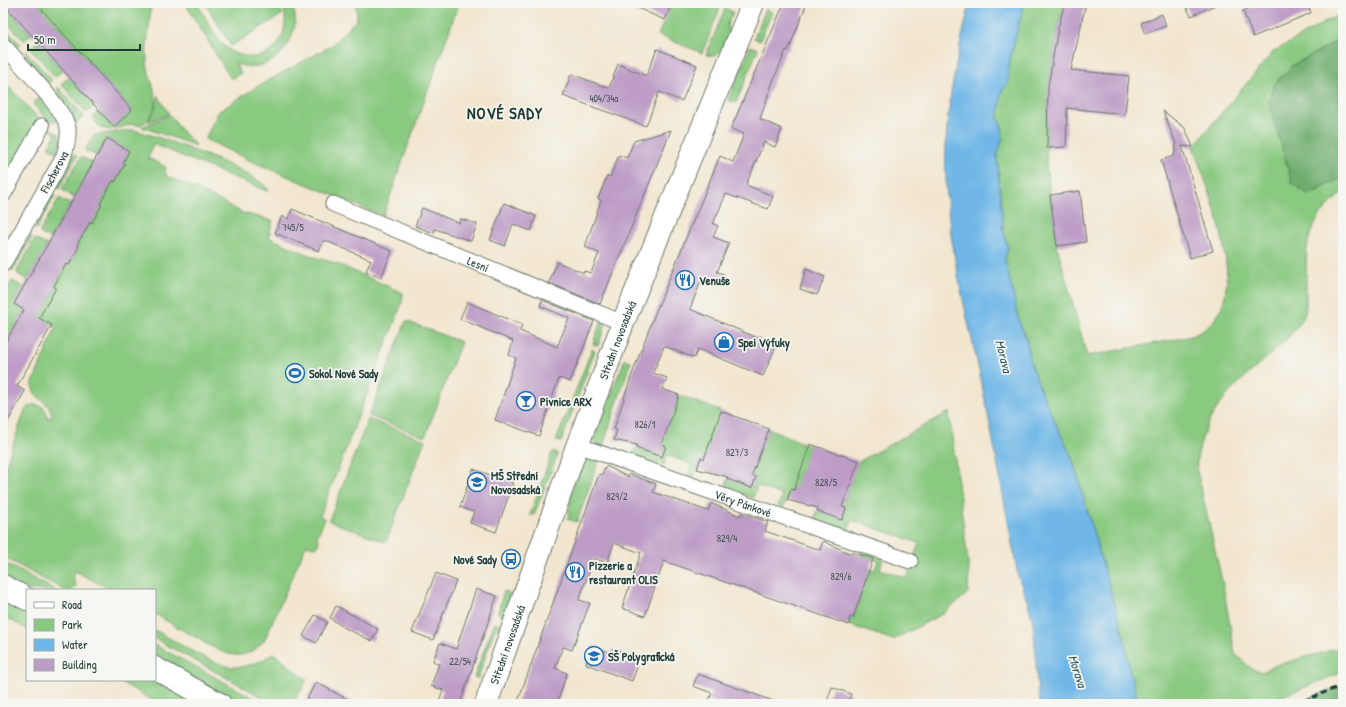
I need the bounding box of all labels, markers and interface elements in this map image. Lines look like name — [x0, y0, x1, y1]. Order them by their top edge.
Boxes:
scale bar — [28, 26, 140, 52]
text: 50 m — [34, 31, 55, 48]
house number: 404/34a — [590, 92, 618, 105]
district label: NOVÉ SADY — [467, 102, 543, 124]
street label: Fischerova — [35, 148, 72, 197]
house number: 745/5 — [282, 221, 304, 234]
street label: Lesní — [465, 252, 492, 276]
restaurant icon: Venuše — [674, 269, 696, 291]
place label: Venuše — [699, 272, 730, 289]
street label: Střední novosadská — [594, 298, 640, 382]
shop icon: Spei Výfuky — [713, 331, 735, 353]
place label: Spei Výfuky — [738, 334, 790, 352]
water label: Morava — [991, 338, 1017, 376]
sports icon: Sokol Nové Sady — [284, 362, 306, 384]
place label: Sokol Nové Sady — [309, 365, 379, 383]
bar icon: Pivnice ARX — [515, 390, 537, 412]
place label: Pivnice ARX — [540, 393, 593, 410]
house number: 826/1 — [635, 418, 656, 431]
house number: 827/3 — [726, 446, 749, 459]
place label: MŠ Střední Novosadská — [491, 467, 540, 498]
school or university icon: MŠ Střední Novosadská — [466, 471, 488, 493]
house number: 828/5 — [815, 476, 838, 489]
street label: Věry Pánkové — [712, 485, 774, 521]
house number: 829/2 — [606, 490, 628, 503]
house number: 829/4 — [717, 532, 738, 545]
bus stop icon: Nové Sady — [500, 548, 522, 570]
place label: Nové Sady — [453, 551, 497, 569]
place label: Pizzerie a restaurant OLIS — [589, 557, 658, 588]
restaurant icon: Pizzerie a restaurant OLIS — [564, 561, 586, 583]
house number: 829/6 — [831, 570, 851, 583]
legend — [26, 589, 156, 681]
text: Road — [62, 596, 82, 613]
street label: Střední novosadská — [485, 602, 529, 687]
text: Park — [62, 616, 82, 633]
text: Water — [62, 636, 88, 653]
school or university icon: SŠ Polygrafická — [583, 645, 605, 667]
place label: SŠ Polygrafická — [608, 648, 675, 666]
water label: Morava — [1064, 652, 1092, 691]
house number: 22/54 — [449, 655, 471, 668]
text: Building — [62, 656, 97, 673]

